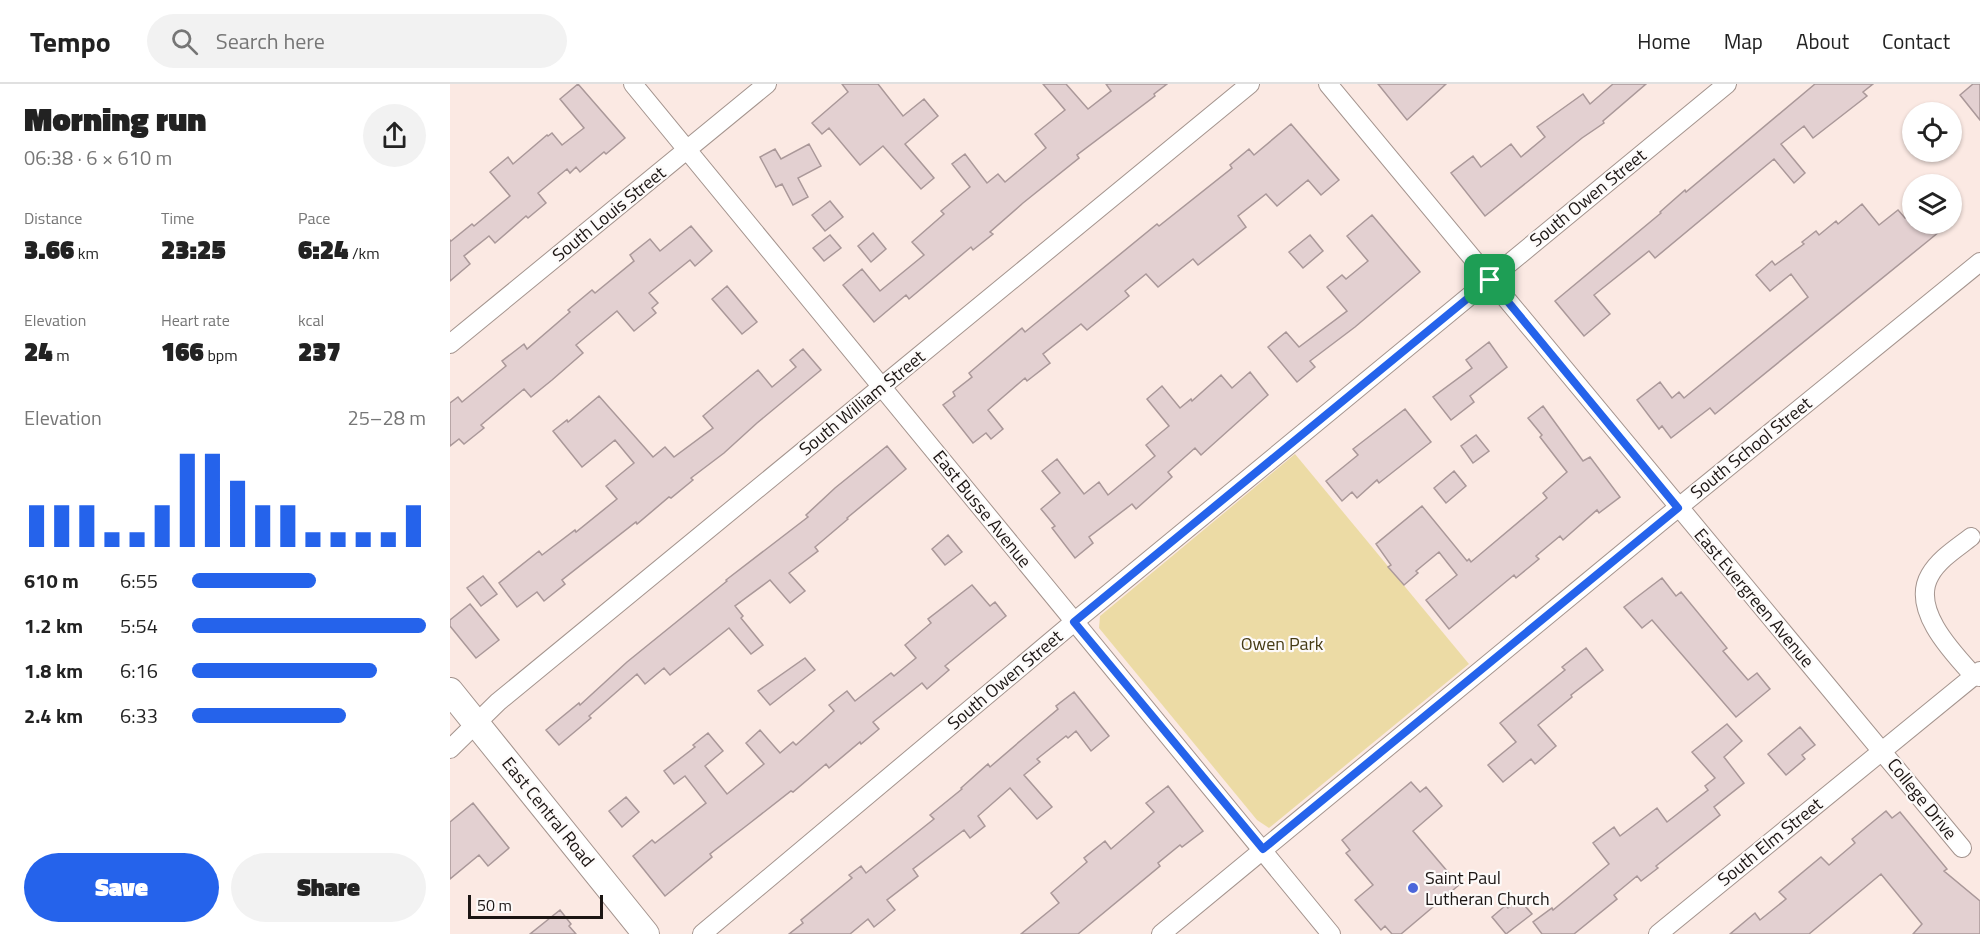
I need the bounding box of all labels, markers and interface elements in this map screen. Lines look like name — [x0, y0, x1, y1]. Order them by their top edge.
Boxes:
search box — [147, 14, 567, 68]
text: Tempo — [30, 20, 111, 63]
text: Search here — [216, 24, 325, 58]
icon: search — [168, 25, 201, 58]
text: Home — [1637, 25, 1691, 57]
text: Map — [1724, 25, 1763, 57]
text: About — [1796, 25, 1849, 57]
text: Contact — [1882, 25, 1950, 57]
text: Morning run — [24, 94, 206, 144]
map controls — [1902, 102, 1962, 234]
button: locate — [1902, 102, 1962, 162]
button: share — [363, 104, 426, 167]
text: 06:38 · 6 × 610 m — [24, 142, 172, 173]
street label: South Owen Street — [1523, 142, 1652, 253]
street label: South Louis Street — [546, 159, 672, 268]
button: layers — [1902, 174, 1962, 234]
text: Distance — [24, 206, 82, 230]
text: Time — [161, 206, 194, 230]
text: Pace — [298, 206, 330, 230]
text: 3.66 — [24, 230, 74, 269]
text: 23:25 — [161, 230, 226, 269]
text: 6:24 — [298, 230, 348, 269]
text: km — [74, 241, 99, 265]
text: /km — [348, 241, 380, 265]
pin — [1464, 254, 1515, 305]
icon: arrive — [1473, 263, 1506, 296]
text: Elevation — [24, 308, 86, 332]
text: Heart rate — [161, 308, 230, 332]
text: kcal — [298, 308, 324, 332]
text: 24 — [24, 332, 53, 371]
text: 166 — [161, 332, 204, 371]
text: 237 — [298, 332, 341, 371]
text: m — [53, 343, 70, 367]
text: bpm — [204, 343, 238, 367]
street label: South William Street — [793, 343, 931, 462]
street label: South School Street — [1684, 390, 1818, 505]
text: Elevation — [24, 402, 102, 433]
text: 25–28 m — [347, 402, 426, 433]
street label: East Busse Avenue — [926, 444, 1038, 573]
street label: East Evergreen Avenue — [1688, 522, 1821, 673]
text: 610 m — [24, 565, 79, 596]
text: 6:55 — [120, 565, 158, 596]
text: 1.2 km — [24, 610, 83, 641]
text: 5:54 — [120, 610, 158, 641]
street label: South Owen Street — [941, 623, 1069, 736]
park label: Owen Park — [1241, 630, 1324, 657]
text: 1.8 km — [24, 655, 83, 686]
text: 6:16 — [120, 655, 158, 686]
text: 2.4 km — [24, 700, 83, 731]
text: 6:33 — [120, 700, 158, 731]
street label: East Central Road — [496, 751, 601, 872]
street label: College Drive — [1881, 752, 1964, 845]
street label: South Elm Street — [1711, 790, 1829, 892]
button: Save — [24, 853, 219, 922]
button: Share — [231, 853, 426, 922]
place label: Saint Paul Lutheran Church — [1425, 864, 1550, 912]
marker: Saint Paul Lutheran Church — [1406, 881, 1420, 895]
scale bar — [468, 892, 603, 920]
text: 50 m — [477, 893, 512, 917]

